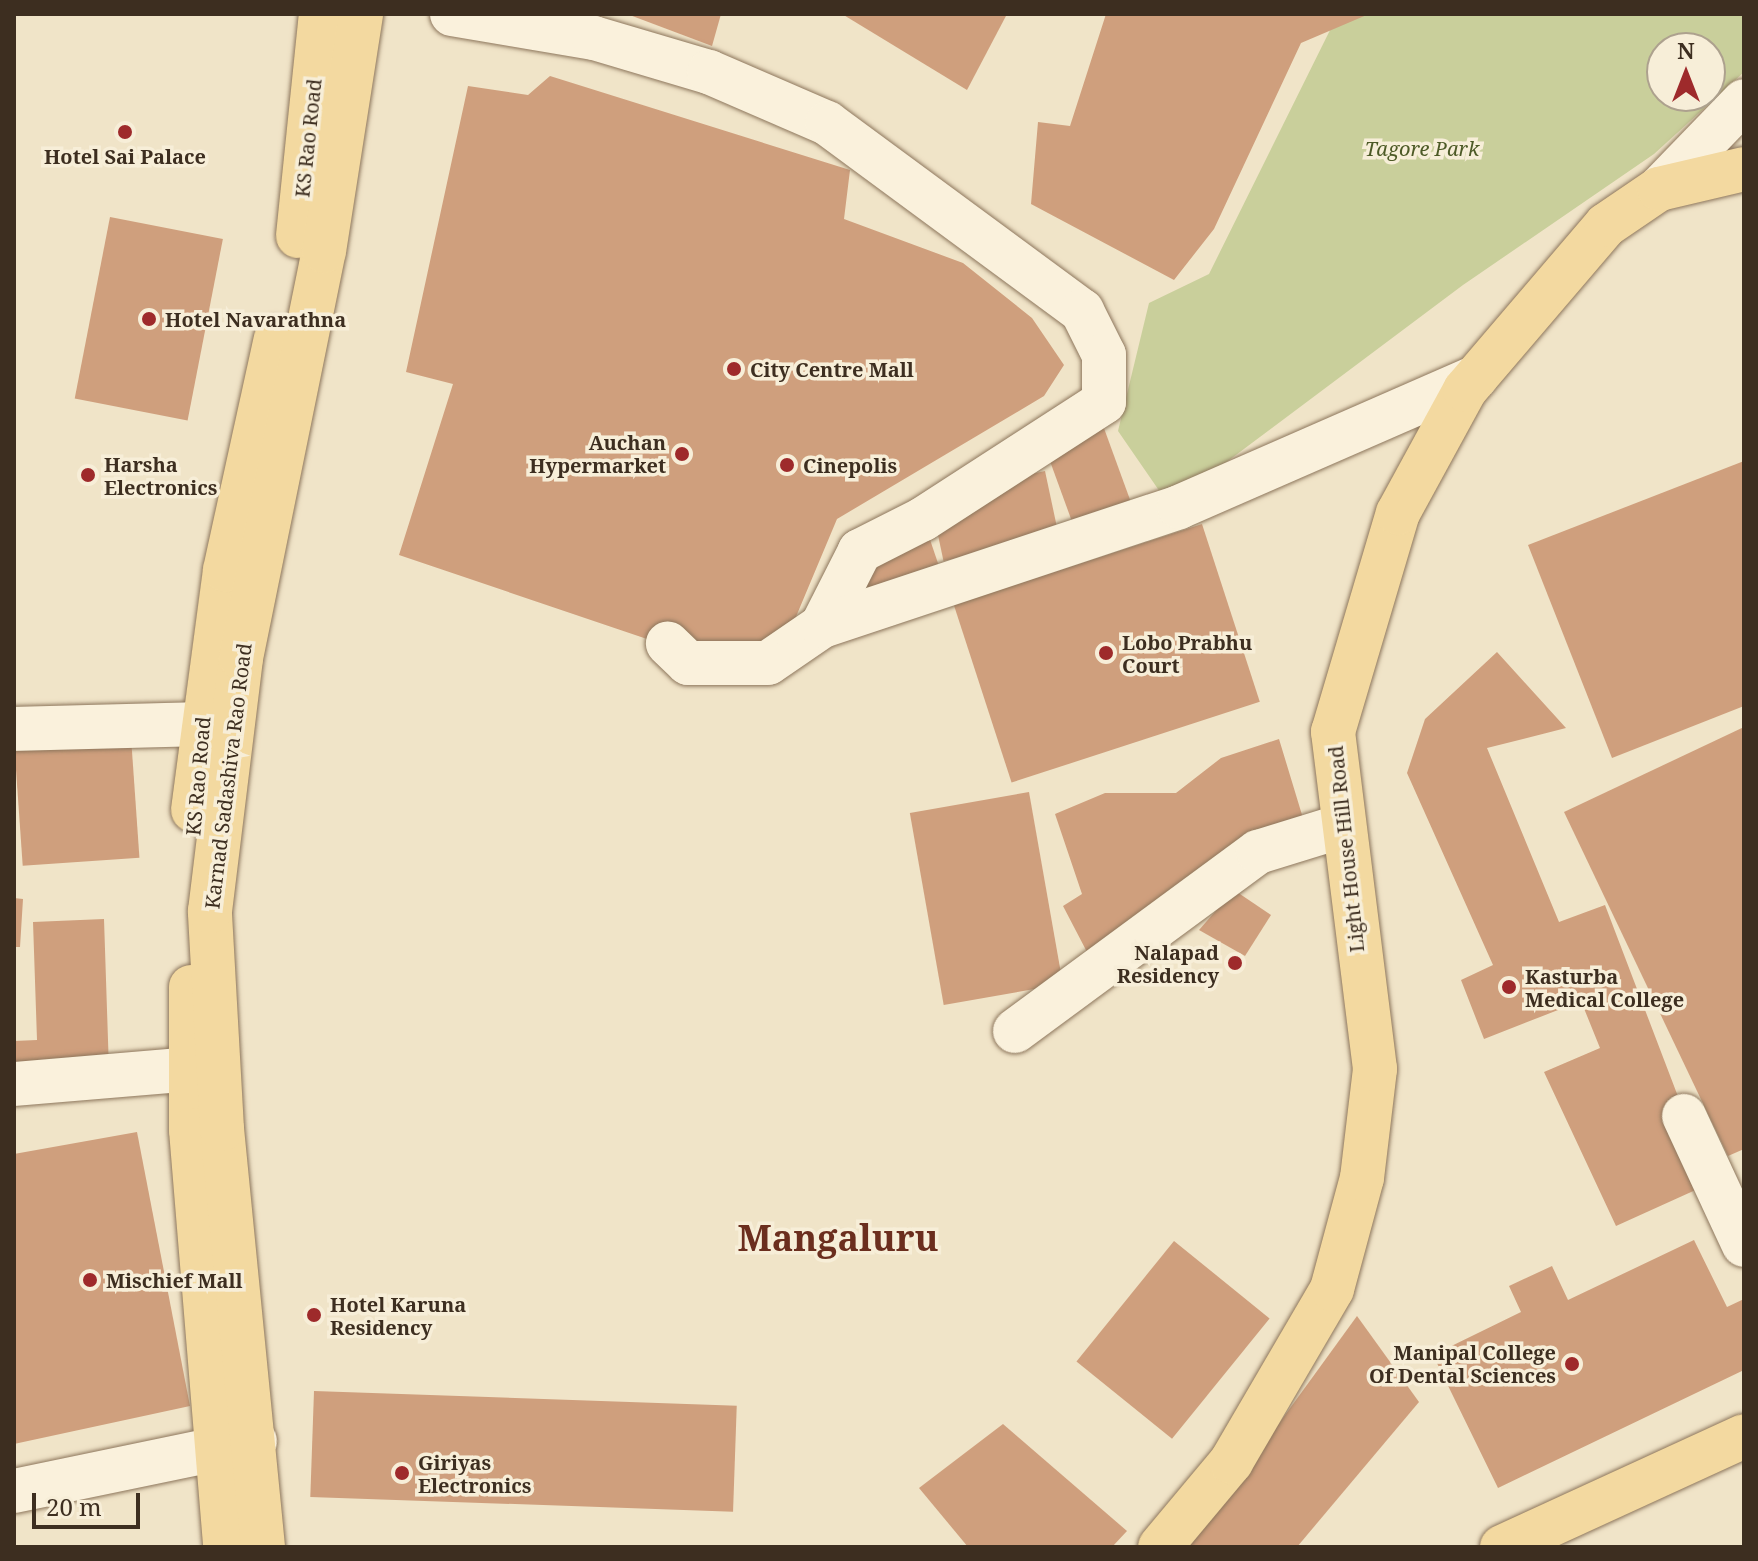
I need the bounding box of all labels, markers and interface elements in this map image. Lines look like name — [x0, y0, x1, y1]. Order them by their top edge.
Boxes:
north arrow — [1646, 32, 1726, 112]
text: N — [1677, 35, 1695, 65]
street label: KS Rao Road — [290, 77, 326, 199]
marker: Hotel Sai Palace — [116, 123, 134, 141]
park label: Tagore Park — [1365, 136, 1479, 160]
place label: Hotel Sai Palace — [44, 144, 206, 168]
place label: Hotel Navarathna — [165, 307, 346, 331]
marker: Hotel Navarathna — [140, 310, 158, 328]
place label: City Centre Mall — [750, 357, 914, 381]
marker: City Centre Mall — [725, 360, 743, 378]
place label: Auchan Hypermarket — [529, 430, 666, 477]
marker: Auchan Hypermarket — [673, 445, 691, 463]
place label: Harsha Electronics — [104, 452, 217, 499]
place label: Cinepolis — [803, 453, 897, 477]
marker: Cinepolis — [778, 456, 796, 474]
marker: Harsha Electronics — [79, 466, 97, 484]
place label: Lobo Prabhu Court — [1122, 630, 1252, 677]
street label: Karnad Sadashiva Rao Road — [200, 642, 256, 910]
marker: Lobo Prabhu Court — [1097, 644, 1115, 662]
street label: KS Rao Road — [181, 715, 215, 837]
street label: Light House Hill Road — [1323, 744, 1369, 954]
place label: Nalapad Residency — [1117, 940, 1219, 987]
marker: Nalapad Residency — [1226, 954, 1244, 972]
place label: Kasturba Medical College — [1525, 964, 1684, 1011]
marker: Kasturba Medical College — [1500, 978, 1518, 996]
district label: Mangaluru — [737, 1216, 939, 1260]
place label: Mischief Mall — [106, 1268, 243, 1292]
marker: Mischief Mall — [81, 1271, 99, 1289]
place label: Hotel Karuna Residency — [330, 1292, 466, 1339]
marker: Hotel Karuna Residency — [305, 1306, 323, 1324]
place label: Manipal College Of Dental Sciences — [1369, 1340, 1556, 1387]
marker: Manipal College Of Dental Sciences — [1563, 1355, 1581, 1373]
place label: Giriyas Electronics — [418, 1450, 531, 1497]
marker: Giriyas Electronics — [393, 1464, 411, 1482]
scale bar — [36, 1477, 144, 1527]
text: 20 m — [46, 1490, 102, 1523]

